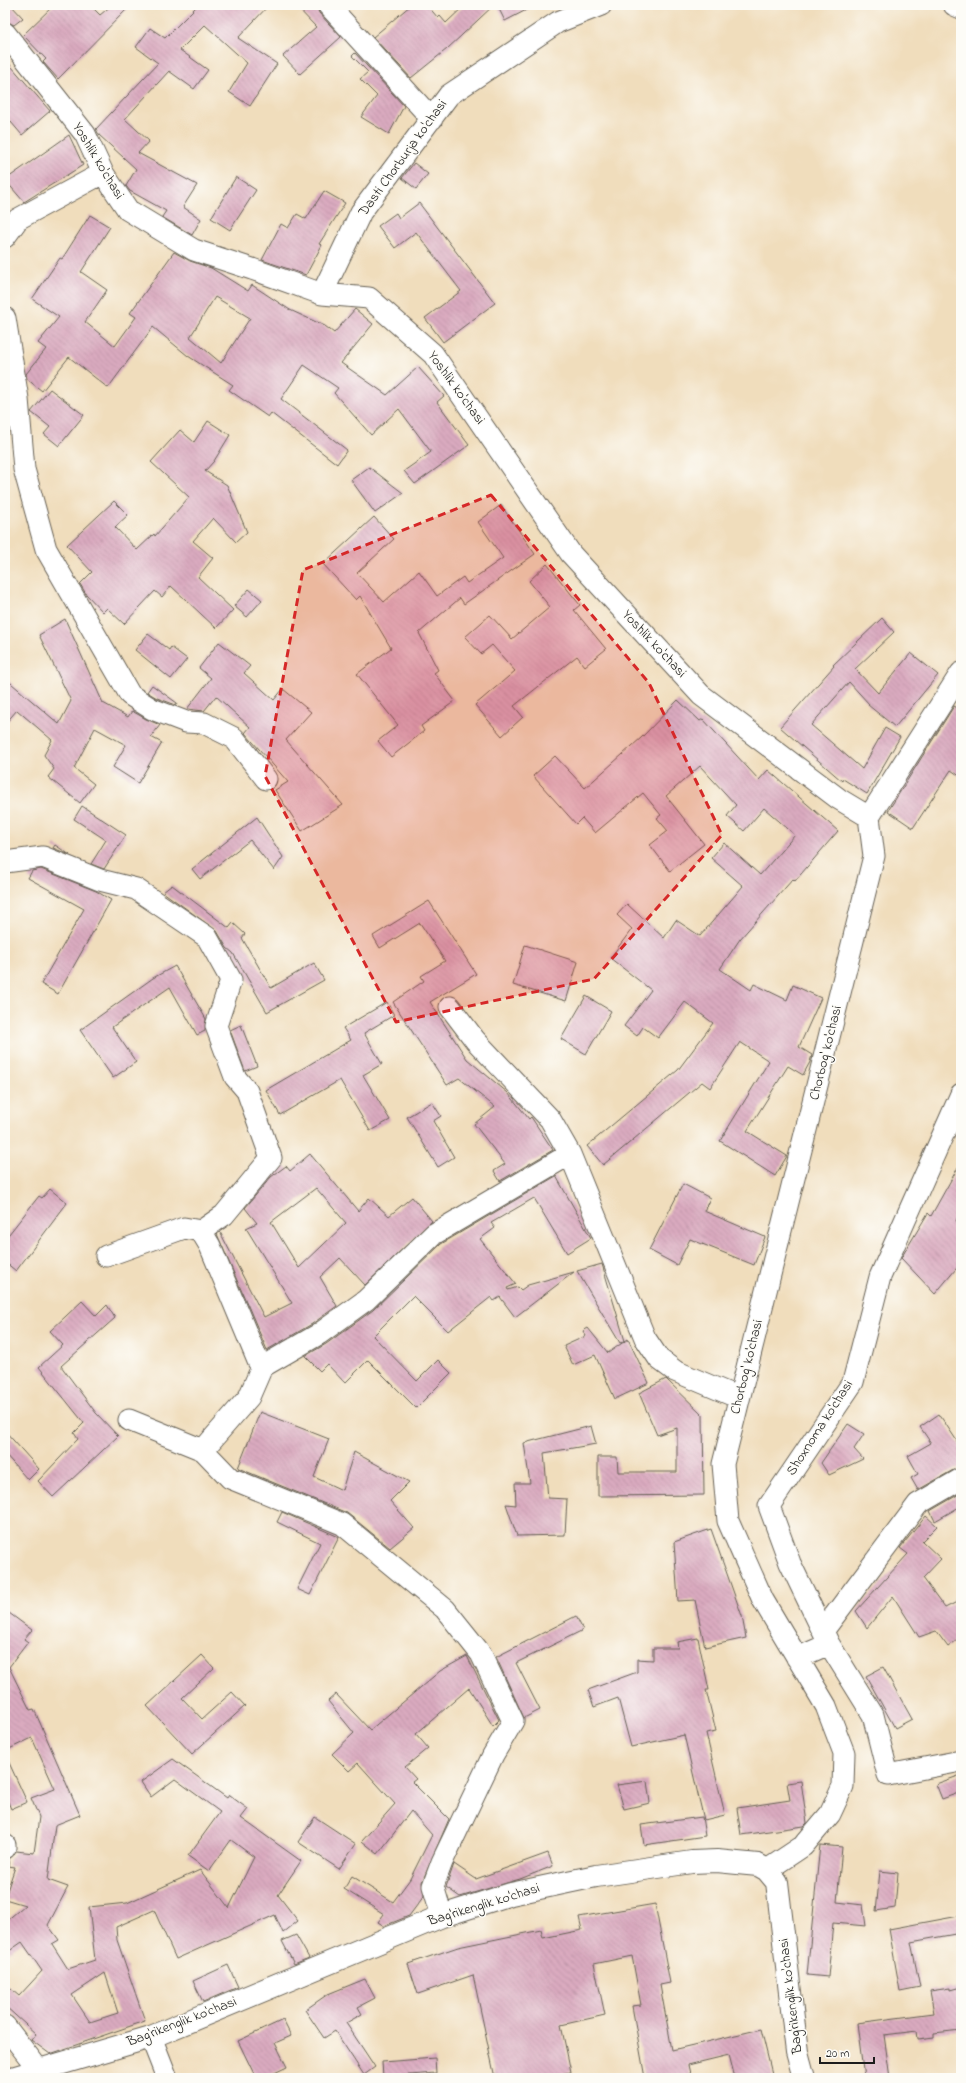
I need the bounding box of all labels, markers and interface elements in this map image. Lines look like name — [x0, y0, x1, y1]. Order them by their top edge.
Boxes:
street label: Dasti Chorburja ko'chasi — [353, 95, 453, 222]
street label: Yoshlik ko'chasi — [67, 119, 129, 203]
street label: Yoshlik ko'chasi — [422, 347, 490, 429]
street label: Yoshlik ko'chasi — [617, 605, 691, 683]
street label: Chorbog' ko'chasi — [804, 1003, 849, 1103]
street label: Chorbog' ko'chasi — [725, 1317, 770, 1417]
street label: Shoxnoma ko'chasi — [781, 1376, 859, 1480]
street label: Bag'rikenglik ko'chasi — [424, 1878, 543, 1933]
street label: Bag'rikenglik ko'chasi — [774, 1937, 810, 2056]
street label: Bag'rikenglik ko'chasi — [123, 1991, 240, 2054]
scale bar — [820, 2039, 874, 2065]
text: 20 m — [826, 2045, 849, 2063]

